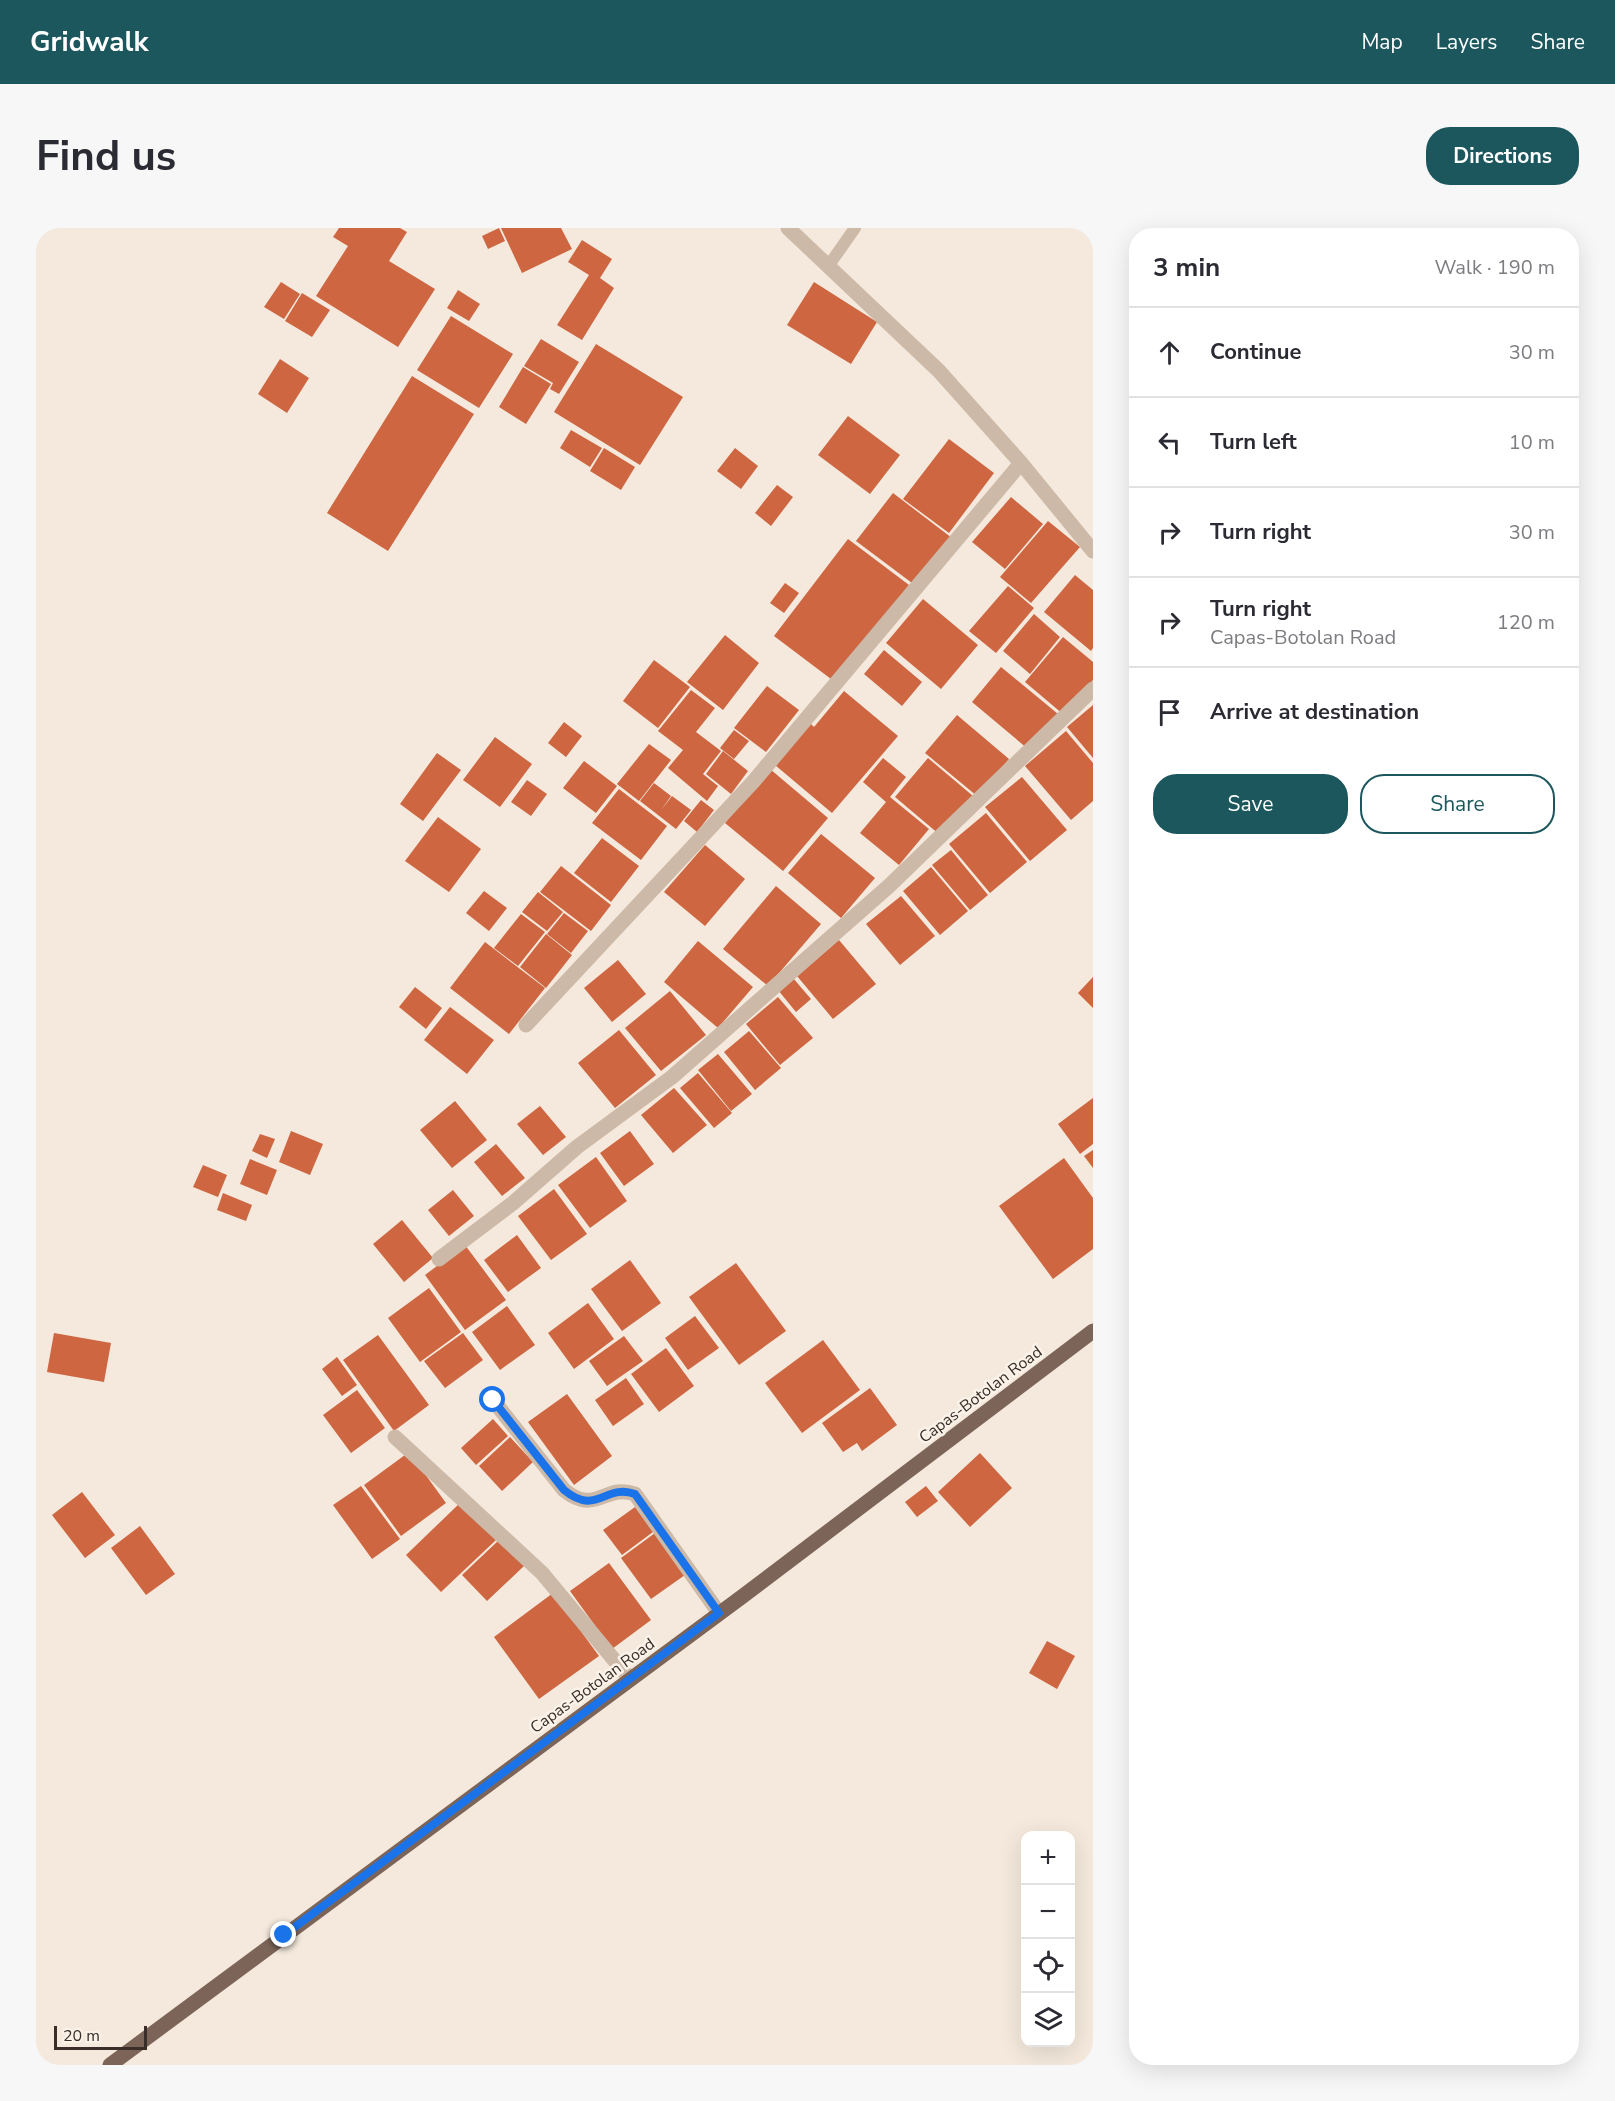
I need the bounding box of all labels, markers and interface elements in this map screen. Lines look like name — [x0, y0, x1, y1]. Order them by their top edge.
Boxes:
text: Gridwalk — [30, 23, 148, 61]
text: Map — [1361, 28, 1403, 56]
text: Layers — [1436, 28, 1497, 56]
text: Share — [1530, 28, 1585, 56]
button: Directions — [1426, 127, 1579, 185]
text: Find us — [36, 128, 176, 185]
text: 3 min — [1153, 250, 1220, 285]
text: Walk · 190 m — [1435, 254, 1555, 281]
icon: ahead — [1153, 336, 1186, 369]
text: Continue — [1210, 337, 1301, 367]
text: 30 m — [1509, 339, 1555, 366]
icon: left — [1153, 426, 1186, 459]
text: Turn left — [1210, 427, 1297, 457]
text: 10 m — [1509, 429, 1555, 456]
icon: right — [1153, 516, 1186, 549]
text: Turn right — [1210, 517, 1311, 547]
text: 30 m — [1509, 519, 1555, 546]
text: Turn right — [1210, 594, 1311, 624]
icon: right — [1153, 606, 1186, 639]
text: 120 m — [1497, 609, 1555, 636]
text: Capas-Botolan Road — [1210, 624, 1396, 651]
icon: arrive — [1153, 696, 1186, 729]
text: Arrive at destination — [1210, 697, 1419, 727]
button: Save — [1153, 774, 1348, 834]
button: Share — [1360, 774, 1555, 834]
street label: Capas-Botolan Road — [914, 1341, 1047, 1448]
route start — [479, 1386, 505, 1412]
street label: Capas-Botolan Road — [526, 1633, 659, 1738]
map controls — [1021, 1831, 1075, 2047]
button: + — [1021, 1831, 1075, 1885]
button: − — [1021, 1885, 1075, 1939]
route end — [270, 1921, 296, 1947]
button: locate — [1021, 1939, 1075, 1993]
button: layers — [1021, 1993, 1075, 2047]
scale bar — [54, 2023, 147, 2050]
text: 20 m — [63, 2025, 100, 2047]

